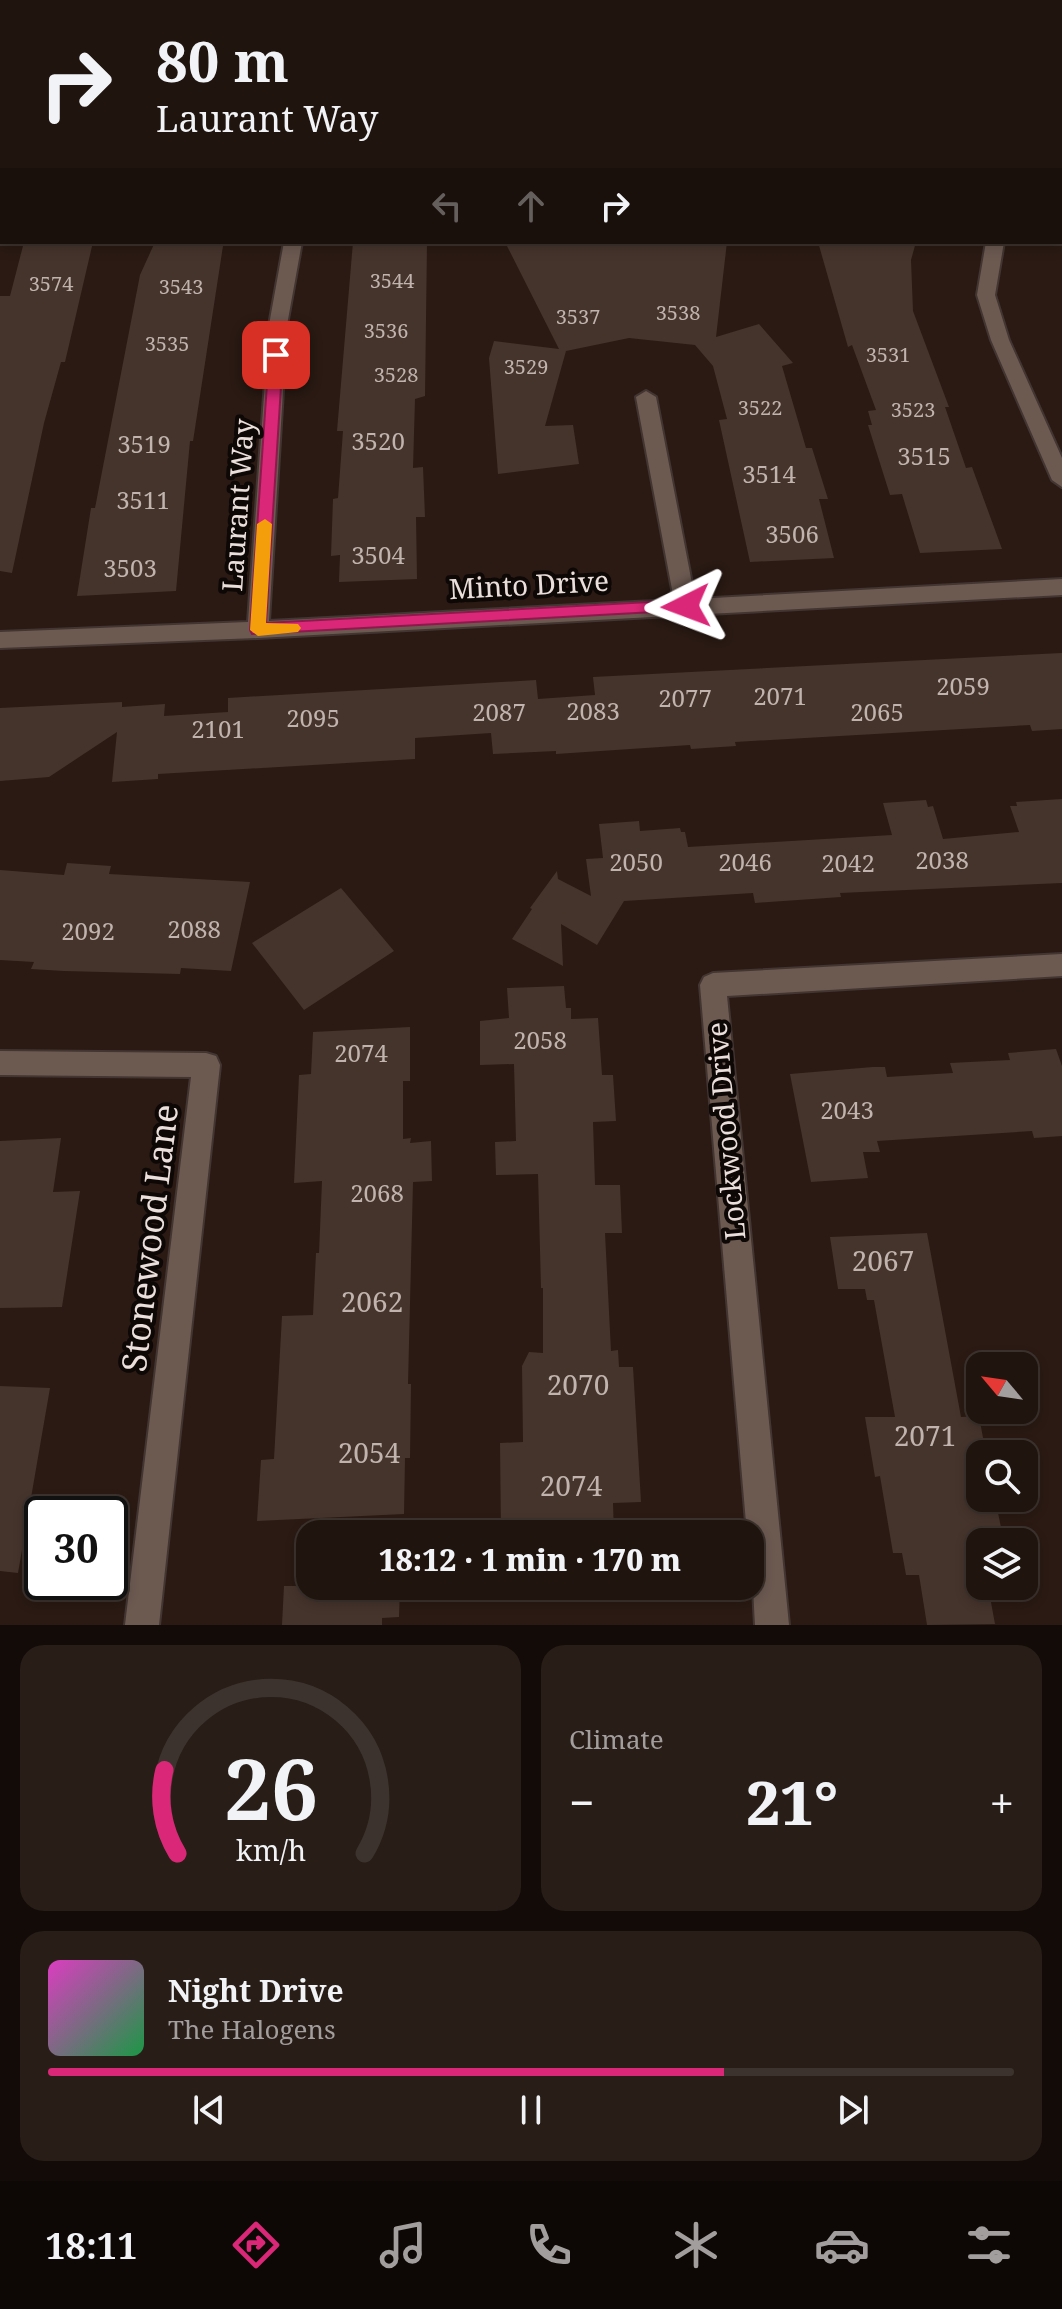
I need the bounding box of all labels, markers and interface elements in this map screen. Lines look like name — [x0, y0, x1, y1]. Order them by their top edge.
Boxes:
text: 80 m — [156, 22, 289, 98]
icon: right — [24, 32, 128, 136]
text: Laurant Way — [156, 94, 378, 143]
icon: left — [425, 184, 469, 228]
icon: ahead — [509, 184, 553, 228]
icon: right — [593, 184, 637, 228]
house number: 3544 — [370, 267, 414, 294]
house number: 3574 — [29, 270, 73, 297]
house number: 3543 — [159, 273, 203, 300]
house number: 3538 — [656, 299, 700, 326]
house number: 3537 — [556, 303, 600, 330]
house number: 3536 — [364, 317, 408, 344]
pin — [242, 321, 310, 389]
house number: 3535 — [145, 330, 189, 357]
icon: arrive — [254, 333, 298, 377]
house number: 3531 — [866, 341, 910, 368]
house number: 3529 — [504, 353, 548, 380]
house number: 3528 — [374, 361, 418, 388]
house number: 3522 — [738, 394, 782, 421]
house number: 3523 — [891, 396, 935, 423]
street label: Laurant Way — [212, 417, 262, 593]
house number: 3520 — [351, 424, 405, 457]
house number: 3519 — [117, 427, 171, 460]
house number: 3515 — [897, 439, 951, 472]
house number: 3514 — [742, 457, 796, 490]
house number: 3511 — [116, 483, 170, 516]
house number: 3506 — [765, 517, 819, 550]
house number: 3504 — [351, 538, 405, 571]
house number: 3503 — [103, 551, 157, 584]
street label: Minto Drive — [448, 561, 610, 607]
position arrow — [644, 564, 728, 648]
house number: 2059 — [936, 669, 990, 702]
house number: 2071 — [753, 679, 807, 712]
house number: 2077 — [658, 681, 712, 714]
house number: 2083 — [566, 694, 620, 727]
house number: 2087 — [472, 695, 526, 728]
house number: 2065 — [850, 695, 904, 728]
house number: 2095 — [286, 701, 340, 734]
house number: 2101 — [191, 712, 245, 745]
house number: 2038 — [915, 843, 969, 876]
house number: 2050 — [609, 845, 663, 878]
house number: 2046 — [718, 845, 772, 878]
house number: 2042 — [821, 846, 875, 879]
house number: 2088 — [167, 912, 221, 945]
house number: 2092 — [61, 914, 115, 947]
street label: Lockwood Drive — [697, 1021, 753, 1242]
house number: 2058 — [513, 1023, 567, 1056]
house number: 2074 — [334, 1036, 388, 1069]
house number: 2043 — [820, 1093, 874, 1126]
street label: Stonewood Lane — [110, 1102, 188, 1374]
house number: 2068 — [350, 1176, 404, 1209]
house number: 2067 — [852, 1241, 914, 1279]
house number: 2062 — [341, 1282, 403, 1320]
north arrow — [966, 1352, 1038, 1424]
map controls — [966, 1352, 1038, 1600]
house number: 2070 — [547, 1365, 609, 1403]
house number: 2071 — [894, 1416, 956, 1454]
house number: 2054 — [338, 1433, 401, 1471]
button: search — [966, 1440, 1038, 1512]
house number: 2074 — [540, 1466, 603, 1504]
speed limit sign: 30 — [24, 1496, 128, 1600]
button: layers — [966, 1528, 1038, 1600]
text: 18:12 · 1 min · 170 m — [379, 1539, 681, 1580]
text: Climate — [569, 1721, 664, 1757]
text: 26 — [223, 1731, 318, 1844]
text: 21° — [746, 1761, 838, 1843]
text: − — [569, 1772, 594, 1832]
text: + — [989, 1772, 1014, 1832]
text: km/h — [235, 1830, 306, 1869]
text: Night Drive — [168, 1970, 344, 2011]
text: The Halogens — [168, 2011, 336, 2047]
icon: previous — [187, 2088, 231, 2132]
icon: pause — [509, 2088, 553, 2132]
icon: next — [831, 2088, 875, 2132]
icon: directions — [228, 2217, 284, 2273]
icon: music — [375, 2217, 431, 2273]
icon: phone — [521, 2217, 577, 2273]
icon: climate — [668, 2217, 724, 2273]
icon: car — [814, 2217, 870, 2273]
icon: filters — [961, 2217, 1017, 2273]
text: 18:11 — [45, 2221, 138, 2270]

